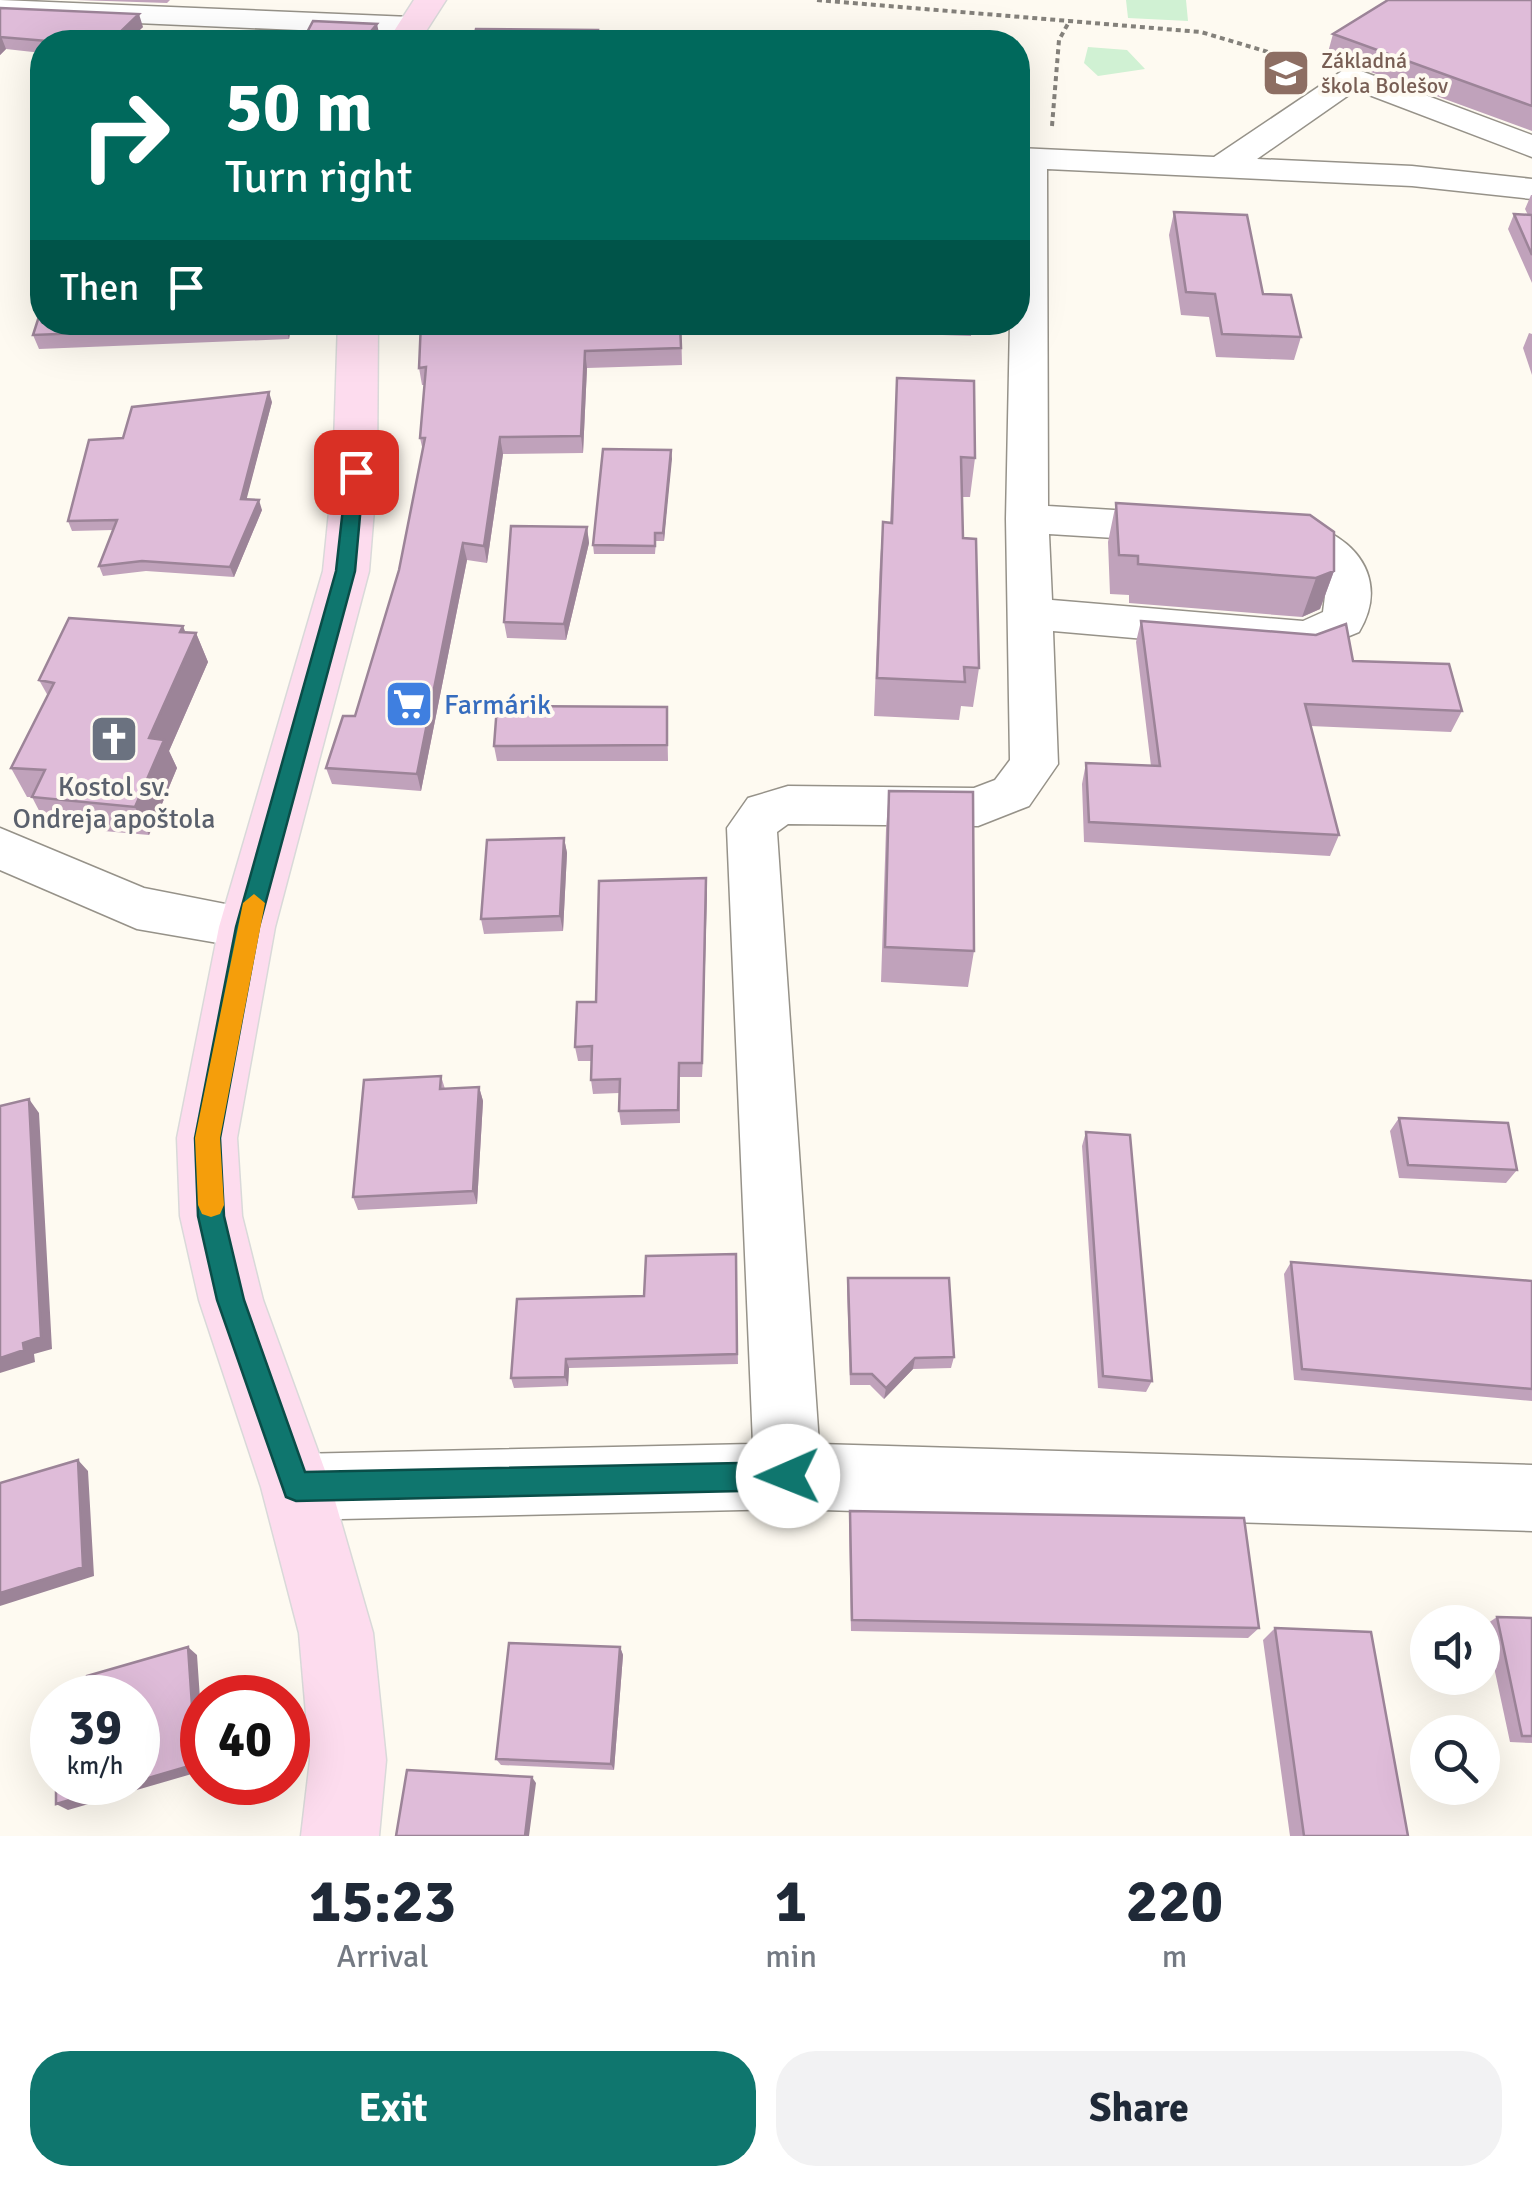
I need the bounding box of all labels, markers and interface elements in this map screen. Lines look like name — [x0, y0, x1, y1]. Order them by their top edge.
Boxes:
school or university icon: Základná škola Bolešov — [1260, 47, 1312, 99]
place label: Základná škola Bolešov — [1321, 47, 1448, 99]
text: 50 m — [225, 64, 373, 150]
icon: right — [60, 70, 190, 200]
text: Turn right — [225, 150, 413, 205]
icon: arrive — [159, 260, 214, 315]
text: Then — [60, 264, 139, 311]
pin — [314, 430, 399, 515]
icon: arrive — [329, 445, 384, 500]
supermarket icon: Farmárik — [383, 678, 435, 730]
place label: Farmárik — [444, 688, 551, 722]
church icon: Kostol sv. Ondreja apoštola — [88, 713, 140, 765]
place label: Kostol sv. Ondreja apoštola — [13, 770, 215, 836]
position arrow — [736, 1424, 840, 1528]
map controls — [1410, 1605, 1500, 1805]
button: sound — [1410, 1605, 1500, 1695]
speed limit sign: 40 — [180, 1675, 310, 1805]
text: 39 — [68, 1697, 122, 1759]
button: search — [1410, 1715, 1500, 1805]
text: km/h — [67, 1750, 123, 1781]
text: 15:23 — [309, 1865, 456, 1939]
text: 1 — [775, 1865, 807, 1939]
text: 220 — [1126, 1865, 1223, 1939]
text: Arrival — [337, 1937, 429, 1976]
text: min — [765, 1937, 817, 1976]
text: m — [1162, 1937, 1187, 1976]
button: Exit — [30, 2051, 756, 2166]
button: Share — [776, 2051, 1502, 2166]

